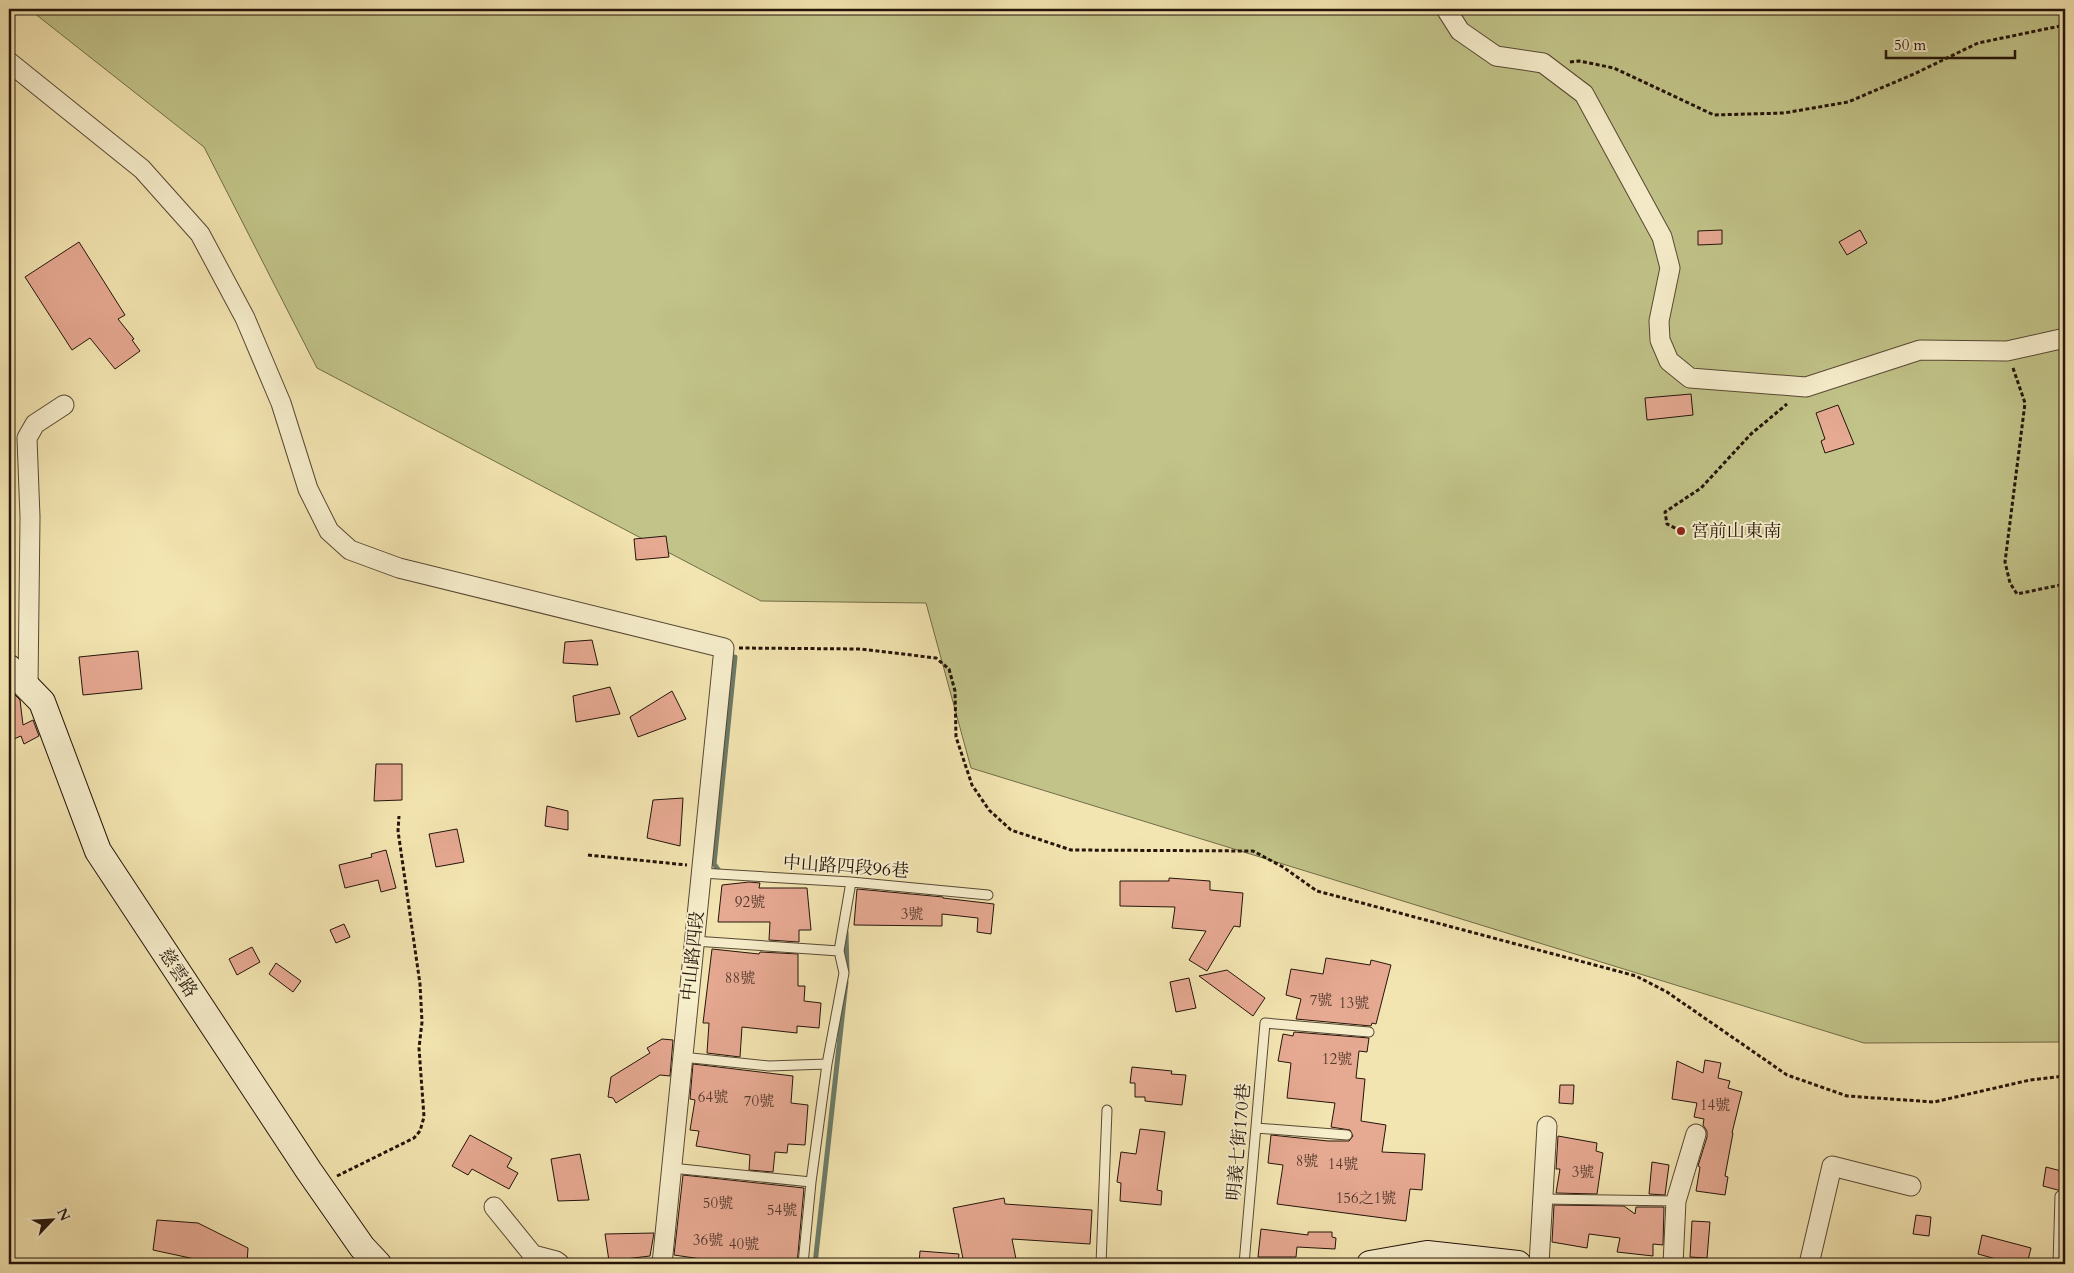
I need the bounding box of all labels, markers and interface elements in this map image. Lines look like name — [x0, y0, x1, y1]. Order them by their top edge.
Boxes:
scale bar — [1886, 28, 2015, 60]
text: 50 m — [1894, 35, 1926, 55]
place label: 宮前山東南 — [1691, 519, 1781, 544]
marker: 宮前山東南 — [1675, 525, 1687, 537]
street label: 中山路四段96巷 — [782, 850, 910, 884]
house number: 92號 — [735, 892, 765, 912]
house number: 3號 — [901, 904, 923, 924]
street label: 中山路四段 — [676, 910, 710, 1002]
street label: 慈雲路 — [153, 944, 203, 1002]
house number: 88號 — [725, 968, 755, 988]
house number: 7號 — [1310, 990, 1332, 1010]
house number: 13號 — [1339, 993, 1369, 1013]
house number: 12號 — [1322, 1049, 1352, 1069]
street label: 明義七街170巷 — [1221, 1082, 1257, 1202]
house number: 64號 — [698, 1087, 728, 1107]
house number: 70號 — [744, 1091, 774, 1111]
house number: 14號 — [1700, 1095, 1730, 1115]
house number: 8號 — [1296, 1151, 1318, 1171]
house number: 14號 — [1328, 1154, 1358, 1174]
house number: 3號 — [1572, 1162, 1594, 1182]
house number: 156之1號 — [1336, 1188, 1396, 1208]
house number: 50號 — [703, 1193, 733, 1213]
north arrow — [28, 1196, 78, 1246]
house number: 54號 — [767, 1200, 797, 1220]
text: N — [52, 1205, 75, 1224]
house number: 36號 — [693, 1230, 723, 1250]
house number: 40號 — [729, 1234, 759, 1254]

